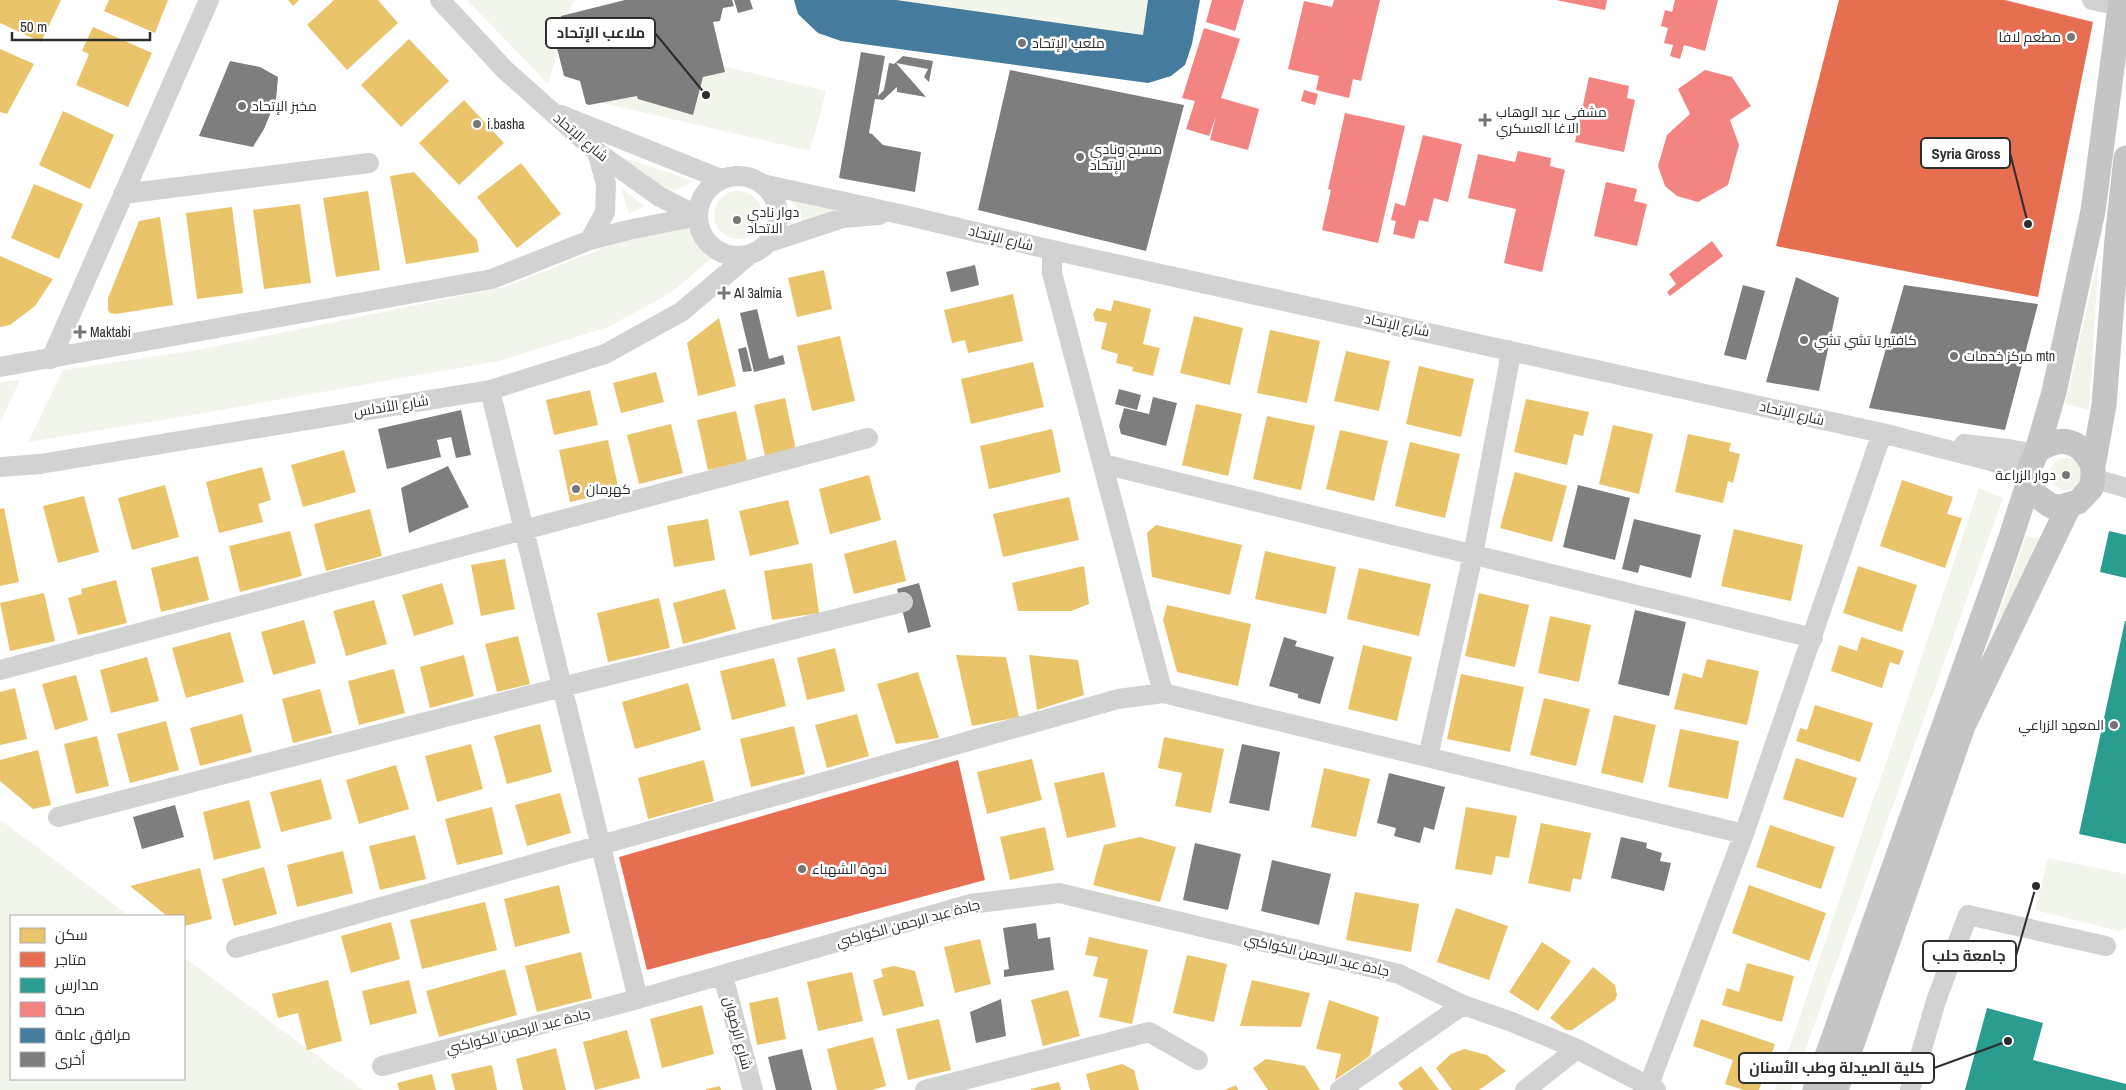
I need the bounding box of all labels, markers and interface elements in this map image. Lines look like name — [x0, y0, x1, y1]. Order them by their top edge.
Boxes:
scale bar — [12, 10, 150, 42]
text: 50 m — [20, 16, 47, 37]
callout: ملاعب الإتحاد — [546, 18, 655, 48]
text: ملاعب الإتحاد — [557, 22, 645, 43]
place label: مطعم لافا — [1999, 28, 2061, 47]
marker: مطعم لافا — [2065, 31, 2077, 43]
place label: ملعب الإتحاد — [1032, 34, 1105, 52]
marker: ملعب الإتحاد — [1016, 37, 1028, 49]
place label: مخبز الإتحاد — [252, 97, 317, 115]
marker: مخبز الإتحاد — [236, 100, 248, 112]
place label: مشفى عبد الوهاب الاغا العسكري — [1496, 103, 1607, 140]
street label: شارع الإتحاد — [550, 109, 612, 165]
marker: مشفى عبد الوهاب الاغا العسكري — [1478, 113, 1492, 127]
place label: i.basha — [487, 115, 525, 133]
marker: i.basha — [471, 118, 483, 130]
callout: Syria Gross — [1921, 138, 2010, 168]
place label: مسبح ونادي الإتحاد — [1090, 140, 1162, 174]
text: Syria Gross — [1931, 143, 2001, 164]
marker: مسبح ونادي الإتحاد — [1074, 151, 1086, 163]
place label: دوار نادي الاتحاد — [747, 203, 799, 237]
marker: دوار نادي الاتحاد — [731, 214, 743, 226]
street label: شارع الإتحاد — [967, 221, 1035, 255]
place label: Al 3almia — [733, 284, 782, 302]
marker: Al 3almia — [718, 287, 730, 299]
street label: شارع الإتحاد — [1363, 309, 1431, 341]
place label: Maktabi — [90, 323, 131, 341]
marker: Maktabi — [74, 326, 86, 338]
place label: كافتيريا تشي تشي — [1814, 331, 1917, 351]
marker: كافتيريا تشي تشي — [1798, 334, 1810, 346]
place label: مركز خدمات mtn — [1964, 347, 2055, 365]
marker: مركز خدمات mtn — [1948, 350, 1960, 362]
street label: شارع الأندلس — [352, 391, 430, 421]
street label: شارع الإتحاد — [1758, 397, 1826, 429]
place label: دوار الزراعة — [1995, 466, 2056, 484]
marker: دوار الزراعة — [2060, 469, 2072, 481]
place label: كهرمان — [586, 480, 631, 498]
marker: كهرمان — [570, 483, 582, 495]
place label: المعهد الزراعي — [2018, 716, 2104, 737]
marker: المعهد الزراعي — [2108, 719, 2120, 731]
place label: ندوة الشهباء — [812, 860, 887, 878]
marker: ندوة الشهباء — [796, 863, 808, 875]
street label: جادة عبد الرحمن الكواكبي — [834, 895, 983, 954]
legend — [10, 915, 185, 1080]
text: سكن — [55, 924, 88, 945]
street label: جادة عبد الرحمن الكواكبي — [1242, 930, 1391, 983]
callout: جامعة حلب — [1923, 941, 2016, 971]
text: جامعة حلب — [1932, 945, 2006, 966]
text: متاجر — [54, 949, 86, 970]
text: مدارس — [55, 974, 99, 995]
street label: شارع الرضوان — [720, 995, 756, 1071]
text: صحة — [55, 999, 85, 1020]
street label: جادة عبد الرحمن الكواكبي — [444, 1004, 593, 1061]
text: مرافق عامة — [55, 1024, 131, 1045]
text: أخرى — [55, 1049, 85, 1070]
callout: كلية الصيدلة وطب الأسنان — [1739, 1053, 1934, 1083]
text: كلية الصيدلة وطب الأسنان — [1749, 1057, 1925, 1078]

